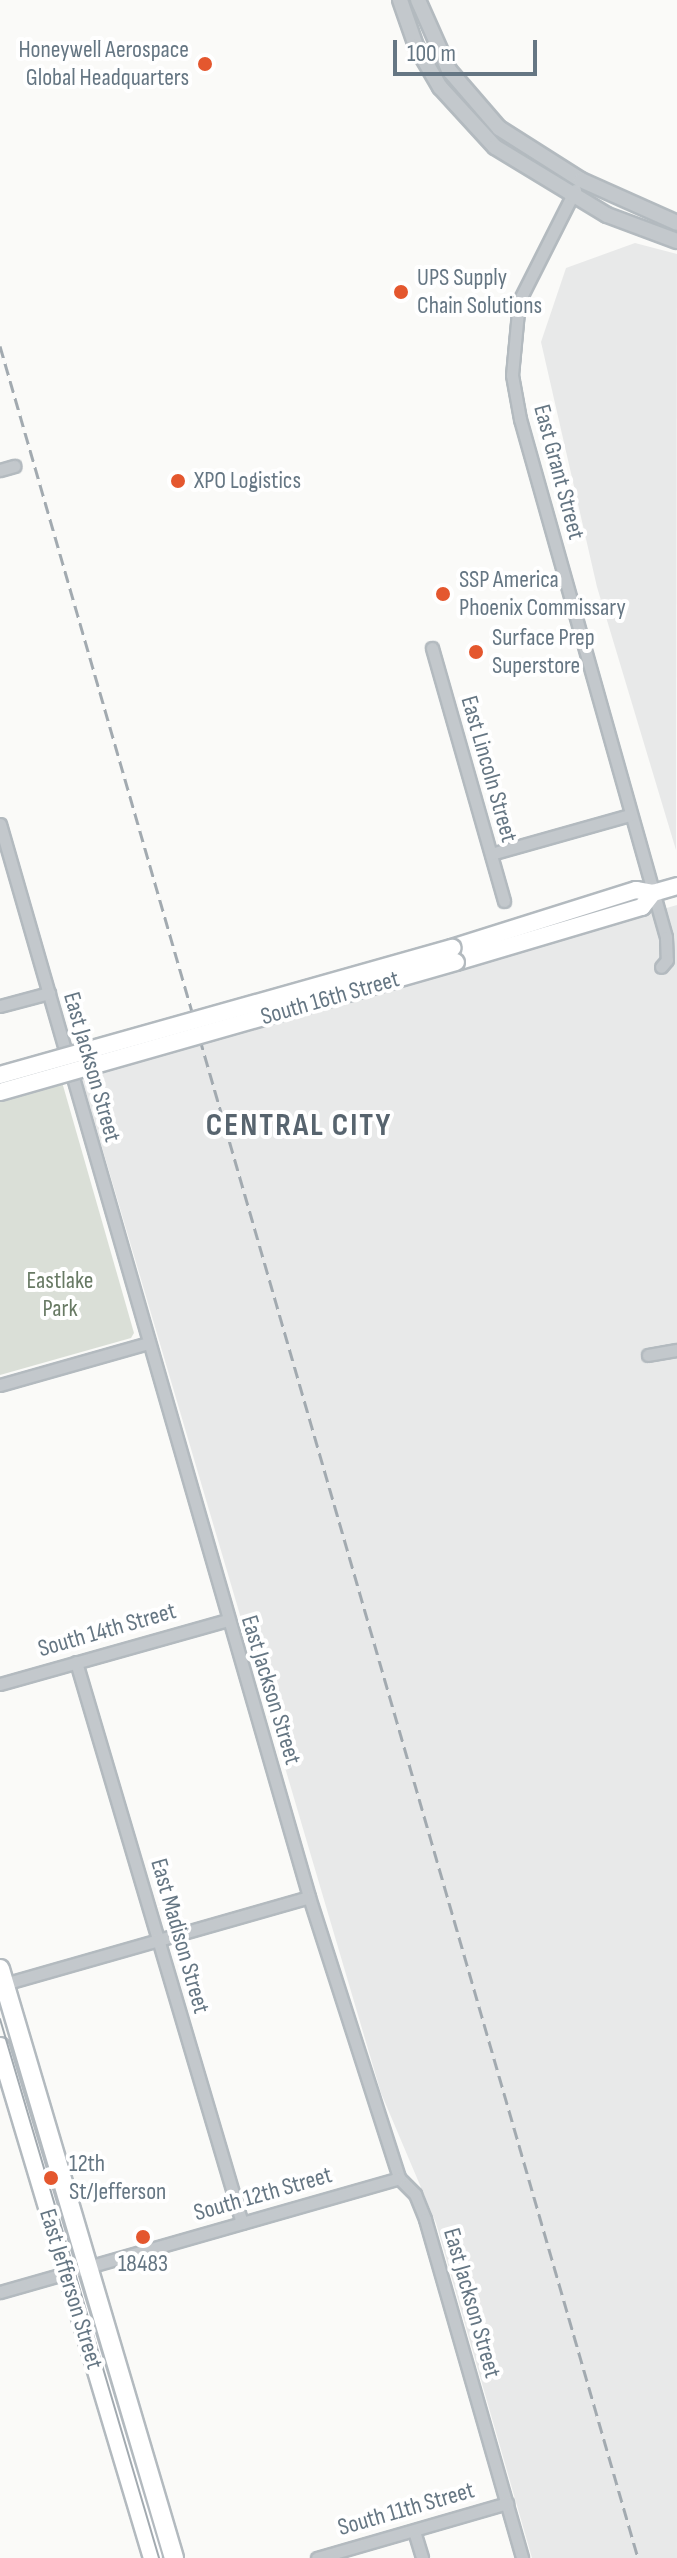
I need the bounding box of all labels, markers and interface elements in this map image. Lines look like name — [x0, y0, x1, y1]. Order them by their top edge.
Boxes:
scale bar — [397, 24, 541, 74]
place label: Honeywell Aerospace Global Headquarters — [18, 36, 189, 92]
text: 100 m — [407, 39, 456, 68]
marker: Honeywell Aerospace Global Headquarters — [196, 55, 214, 73]
place label: UPS Supply Chain Solutions — [417, 264, 542, 320]
marker: UPS Supply Chain Solutions — [392, 283, 410, 301]
street label: East Grant Street — [527, 401, 591, 543]
place label: XPO Logistics — [194, 467, 301, 495]
marker: XPO Logistics — [169, 472, 187, 490]
place label: SSP America Phoenix Commissary — [459, 566, 626, 622]
marker: SSP America Phoenix Commissary — [434, 585, 452, 603]
place label: Surface Prep Superstore — [492, 624, 595, 680]
marker: Surface Prep Superstore — [467, 643, 485, 661]
street label: East Lincoln Street — [454, 693, 524, 845]
street label: South 16th Street — [257, 965, 403, 1031]
street label: East Jackson Street — [57, 989, 127, 1145]
district label: CENTRAL CITY — [206, 1107, 392, 1145]
park label: Eastlake Park — [27, 1267, 93, 1323]
street label: South 14th Street — [35, 1597, 179, 1663]
street label: East Jackson Street — [235, 1612, 307, 1768]
street label: East Madison Street — [144, 1855, 216, 2017]
place label: 12th St/Jefferson — [69, 2150, 166, 2206]
street label: South 12th Street — [191, 2161, 335, 2227]
marker: 12th St/Jefferson — [40, 2167, 62, 2189]
street label: East Jefferson Street — [33, 2206, 109, 2372]
street label: East Jackson Street — [437, 2225, 507, 2381]
marker: 18483 — [134, 2228, 152, 2246]
place label: 18483 — [118, 2250, 168, 2278]
street label: South 11th Street — [335, 2476, 477, 2542]

